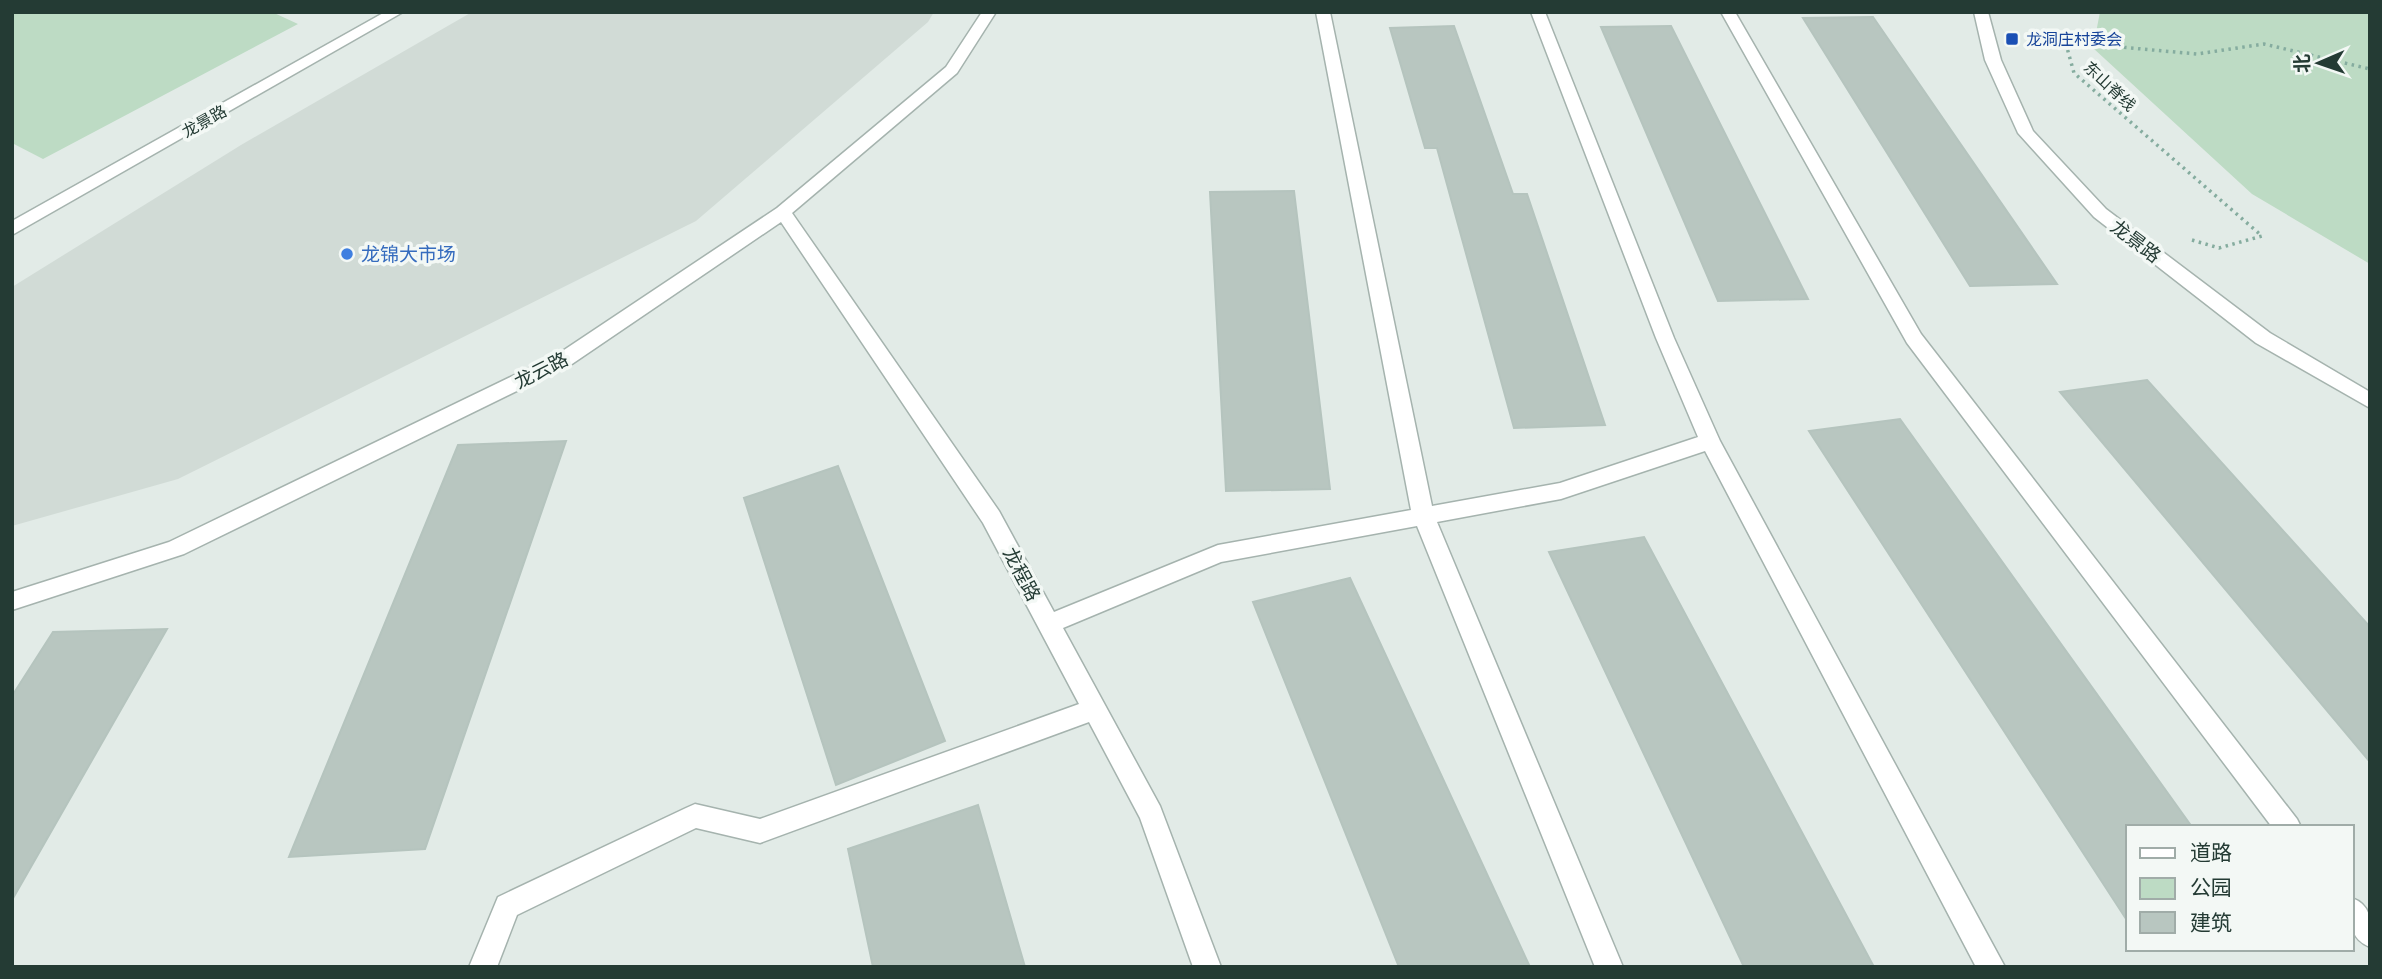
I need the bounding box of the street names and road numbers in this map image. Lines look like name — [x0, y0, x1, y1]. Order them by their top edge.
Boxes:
street label: 东山脊线 — [2080, 57, 2140, 115]
street label: 龙景路 — [178, 101, 230, 141]
street label: 龙景路 — [2106, 214, 2166, 268]
street label: 龙云路 — [510, 346, 572, 394]
street label: 龙程路 — [998, 543, 1046, 605]

